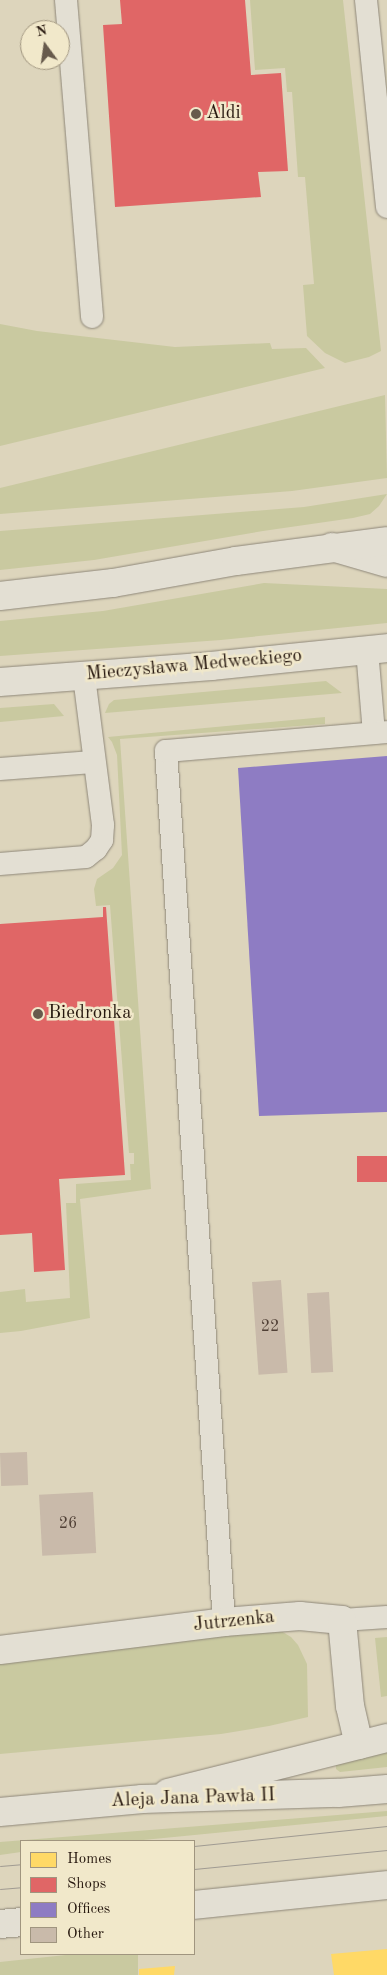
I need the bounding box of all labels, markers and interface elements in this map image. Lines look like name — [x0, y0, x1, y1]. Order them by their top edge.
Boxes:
north arrow — [20, 20, 70, 70]
text: N — [35, 23, 48, 40]
place label: Aldi — [206, 103, 241, 125]
marker: Aldi — [190, 108, 202, 120]
street label: Mieczysława Medweckiego — [85, 645, 303, 687]
place label: Biedronka — [48, 1003, 132, 1025]
marker: Biedronka — [32, 1008, 44, 1020]
house number: 22 — [261, 1317, 279, 1337]
house number: 26 — [59, 1514, 77, 1534]
street label: Jutrzenka — [192, 1606, 276, 1638]
street label: Aleja Jana Pawła II — [110, 1785, 276, 1813]
legend — [20, 1840, 195, 1955]
text: Homes — [67, 1852, 112, 1867]
text: Shops — [67, 1877, 106, 1892]
text: Offices — [67, 1902, 110, 1917]
text: Other — [67, 1927, 104, 1942]

